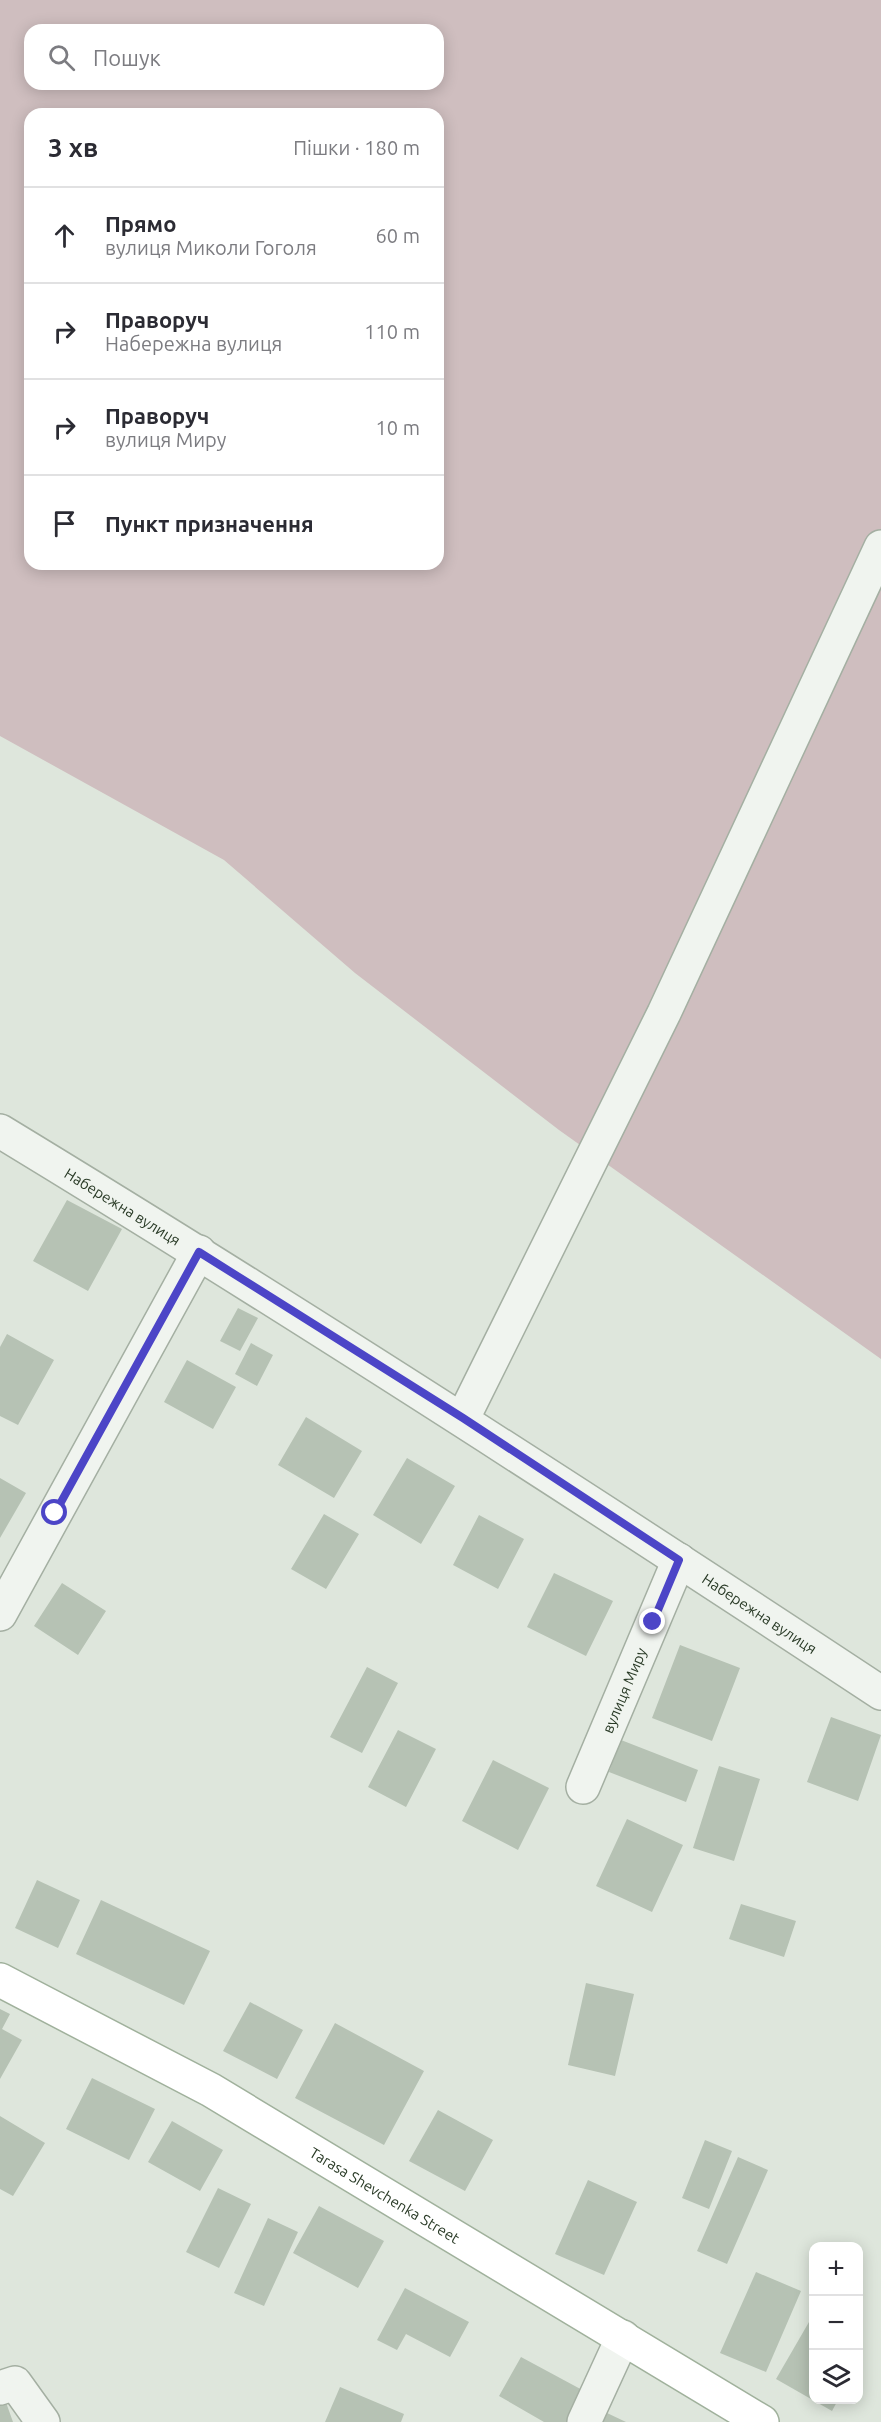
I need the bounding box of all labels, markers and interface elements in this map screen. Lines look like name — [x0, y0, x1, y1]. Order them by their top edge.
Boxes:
search box — [24, 24, 444, 90]
icon: search — [45, 41, 78, 74]
text: Пошук — [93, 45, 161, 70]
text: 3 хв — [48, 133, 98, 162]
text: Пішки · 180 m — [293, 136, 420, 159]
text: Прямо — [105, 211, 176, 236]
icon: ahead — [48, 219, 81, 252]
text: 60 m — [376, 224, 420, 247]
text: вулиця Миколи Гоголя — [105, 236, 317, 259]
text: Праворуч — [105, 307, 209, 332]
icon: right — [48, 315, 81, 348]
text: 110 m — [364, 320, 420, 343]
text: Набережна вулиця — [105, 332, 282, 355]
text: Праворуч — [105, 403, 209, 428]
icon: right — [48, 411, 81, 444]
text: 10 m — [376, 416, 420, 439]
text: вулиця Миру — [105, 428, 226, 451]
icon: arrive — [48, 507, 81, 540]
text: Пункт призначення — [105, 511, 314, 536]
street label: Набережна вулиця — [62, 1164, 184, 1249]
route start — [41, 1499, 67, 1525]
street label: Набережна вулиця — [699, 1570, 820, 1657]
route end — [639, 1608, 665, 1634]
street label: вулиця Миру — [598, 1645, 649, 1736]
street label: Tarasa Shevchenka Street — [307, 2143, 463, 2246]
map controls — [809, 2242, 863, 2404]
button: + — [809, 2242, 863, 2296]
button: − — [809, 2296, 863, 2350]
button: layers — [809, 2350, 863, 2404]

